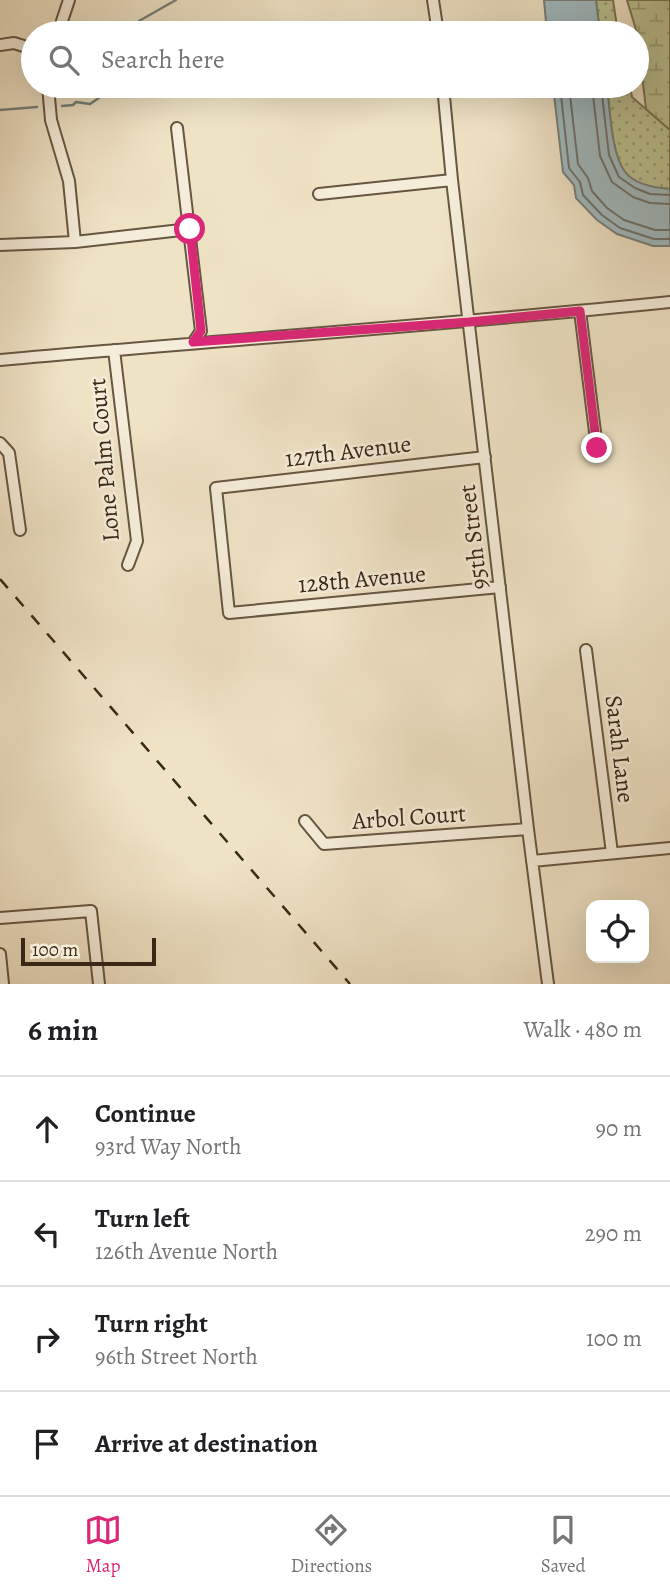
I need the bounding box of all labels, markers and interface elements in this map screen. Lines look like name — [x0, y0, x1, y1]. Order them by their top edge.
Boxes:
search box — [21, 21, 649, 98]
icon: search — [45, 41, 83, 79]
text: Search here — [101, 42, 225, 77]
route start — [174, 213, 205, 244]
street label: Lone Palm Court — [81, 377, 127, 543]
street label: 127th Avenue — [283, 427, 413, 475]
route end — [581, 432, 612, 463]
street label: 95th Street — [451, 482, 495, 591]
street label: 128th Avenue — [297, 557, 427, 601]
street label: Sarah Lane — [598, 693, 642, 805]
street label: Arbol Court — [350, 797, 467, 837]
map controls — [586, 900, 649, 963]
button: locate — [586, 900, 649, 963]
scale bar — [21, 935, 156, 967]
text: 100 m — [32, 937, 78, 963]
text: 6 min — [28, 1010, 98, 1050]
text: Walk · 480 m — [523, 1014, 642, 1045]
text: Continue — [95, 1096, 196, 1131]
icon: ahead — [28, 1110, 66, 1148]
text: 90 m — [596, 1113, 642, 1144]
text: 93rd Way North — [95, 1131, 241, 1162]
text: Turn left — [95, 1201, 190, 1236]
icon: left — [28, 1215, 66, 1253]
text: 290 m — [585, 1218, 642, 1249]
text: 126th Avenue North — [95, 1236, 278, 1267]
text: Turn right — [95, 1306, 208, 1341]
icon: right — [28, 1320, 66, 1358]
text: 100 m — [586, 1323, 642, 1354]
text: 96th Street North — [95, 1341, 258, 1372]
icon: arrive — [28, 1425, 66, 1463]
text: Arrive at destination — [95, 1426, 318, 1461]
tab: Map — [84, 1511, 122, 1579]
tab: Directions — [291, 1511, 372, 1579]
tab: Saved — [541, 1511, 586, 1579]

